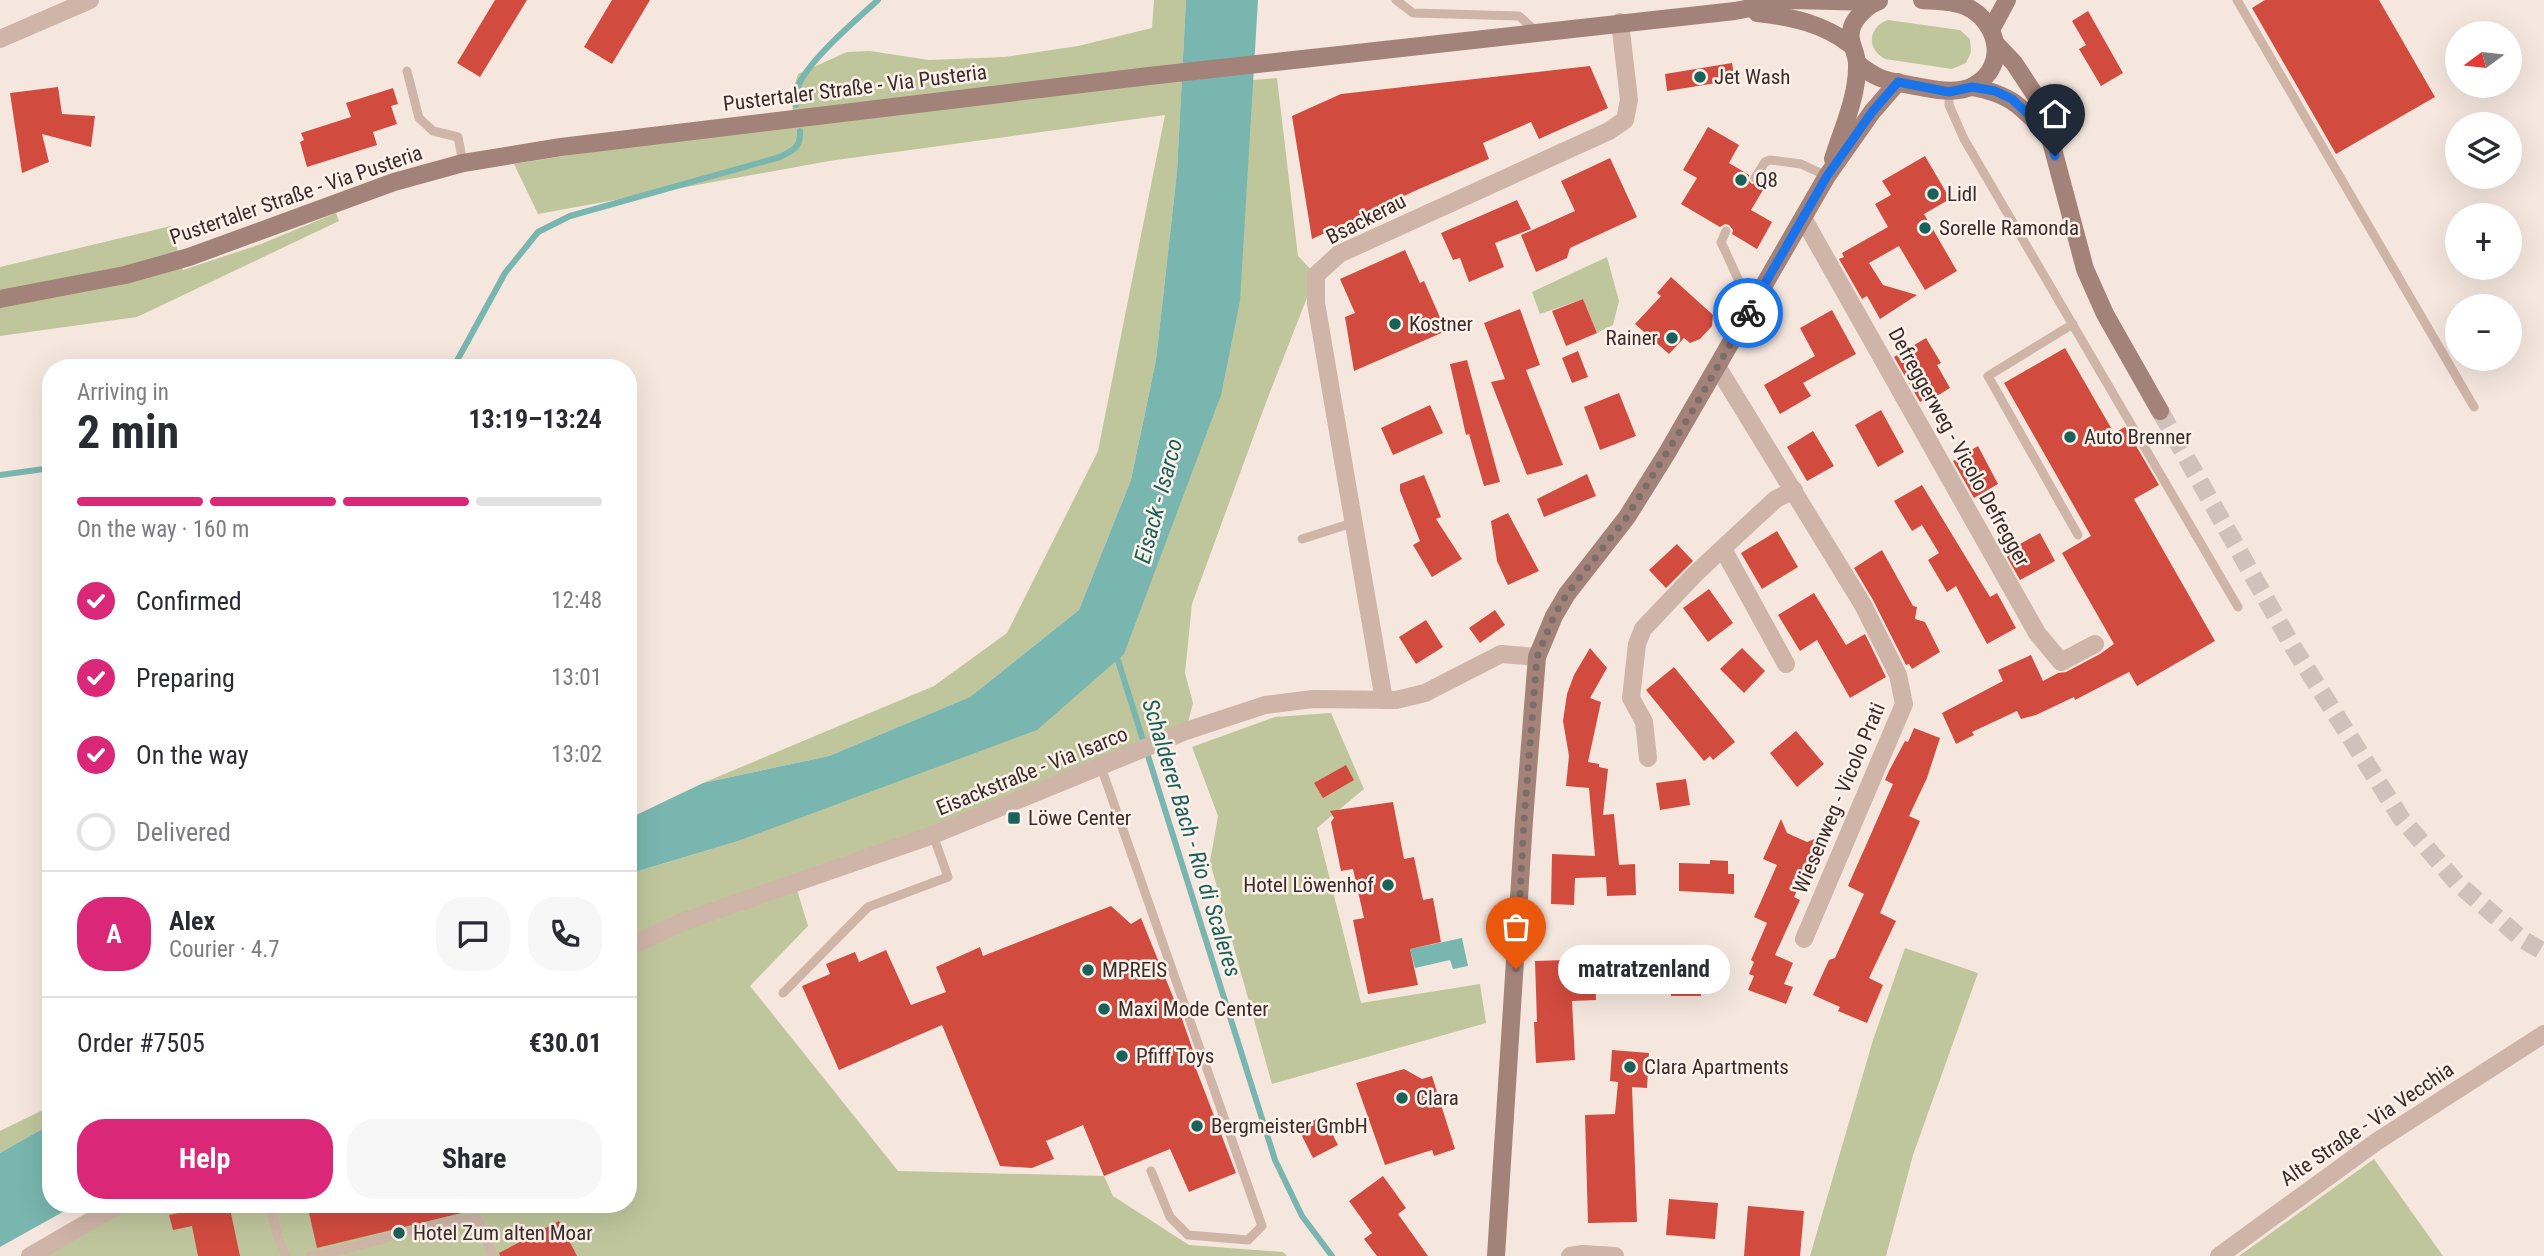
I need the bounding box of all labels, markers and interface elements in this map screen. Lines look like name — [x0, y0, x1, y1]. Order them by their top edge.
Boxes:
north arrow — [2445, 21, 2522, 98]
map controls — [2445, 21, 2522, 371]
street label: Pustertaler Straße - Via Pusteria — [722, 60, 988, 116]
place label: Jet Wash — [1714, 65, 1790, 89]
marker: Jet Wash — [1692, 69, 1708, 85]
pin — [2025, 84, 2085, 156]
icon: home — [2036, 95, 2074, 133]
button: layers — [2445, 112, 2522, 189]
street label: Pustertaler Straße - Via Pusteria — [167, 140, 425, 250]
place label: Q8 — [1755, 168, 1778, 192]
marker: Q8 — [1733, 172, 1749, 188]
place label: Lidl — [1947, 182, 1977, 206]
marker: Lidl — [1925, 186, 1941, 202]
street label: Bsackerau — [1322, 189, 1410, 249]
button: + — [2445, 203, 2522, 280]
place label: Sorelle Ramonda — [1939, 216, 2079, 240]
marker: Sorelle Ramonda — [1917, 220, 1933, 236]
courier — [1713, 278, 1783, 348]
icon: bike — [1729, 294, 1767, 332]
button: − — [2445, 294, 2522, 371]
place label: Kostner — [1409, 312, 1473, 336]
marker: Kostner — [1387, 316, 1403, 332]
street label: Defreggerweg - Vicolo Defregger — [1883, 324, 2035, 570]
place label: Rainer — [1606, 326, 1658, 350]
marker: Rainer — [1664, 330, 1680, 346]
text: Arriving in — [77, 379, 169, 406]
text: 13:19–13:24 — [468, 404, 602, 434]
text: 2 min — [77, 405, 179, 459]
place label: Auto Brenner — [2084, 425, 2192, 449]
marker: Auto Brenner — [2062, 429, 2078, 445]
water label: Eisack - Isarco — [1129, 436, 1188, 566]
text: On the way · 160 m — [77, 516, 249, 543]
icon: check — [77, 582, 115, 620]
text: Confirmed — [136, 586, 242, 616]
text: 12:48 — [551, 587, 602, 614]
icon: check — [77, 659, 115, 697]
text: Preparing — [136, 663, 235, 693]
text: 13:01 — [551, 664, 602, 691]
water label: Schalderer Bach - Rio di Scaleres — [1136, 696, 1247, 980]
street label: Wiesenweg - Vicolo Prati — [1788, 699, 1890, 897]
street label: Eisackstraße - Via Isarco — [933, 722, 1131, 820]
icon: check — [77, 736, 115, 774]
text: On the way — [136, 740, 249, 770]
text: 13:02 — [551, 741, 602, 768]
place label: Löwe Center — [1028, 806, 1131, 830]
marker: Löwe Center — [1006, 810, 1022, 826]
text: Delivered — [136, 817, 231, 847]
place label: Hotel Löwenhof — [1243, 873, 1374, 897]
marker: Hotel Löwenhof — [1380, 877, 1396, 893]
button: chat — [436, 897, 510, 971]
button: phone — [528, 897, 602, 971]
pin — [1486, 897, 1546, 969]
text: Alex — [169, 906, 215, 936]
icon: bag — [1497, 908, 1535, 946]
text: A — [106, 919, 122, 949]
text: Courier · 4.7 — [169, 936, 280, 963]
callout: matratzenland — [1558, 944, 1730, 993]
text: matratzenland — [1578, 956, 1710, 983]
place label: MPREIS — [1102, 958, 1167, 982]
marker: MPREIS — [1080, 962, 1096, 978]
place label: Maxi Mode Center — [1118, 997, 1269, 1021]
marker: Maxi Mode Center — [1096, 1001, 1112, 1017]
text: Order #7505 — [77, 1028, 205, 1058]
text: €30.01 — [529, 1028, 602, 1058]
place label: Pfiff Toys — [1136, 1044, 1214, 1068]
marker: Pfiff Toys — [1114, 1048, 1130, 1064]
place label: Clara Apartments — [1644, 1055, 1789, 1079]
street label: Alte Straße - Via Vecchia — [2276, 1057, 2458, 1191]
marker: Clara Apartments — [1622, 1059, 1638, 1075]
place label: Clara — [1416, 1086, 1459, 1110]
marker: Clara — [1394, 1090, 1410, 1106]
place label: Bergmeister GmbH — [1211, 1114, 1368, 1138]
marker: Bergmeister GmbH — [1189, 1118, 1205, 1134]
button: Help — [77, 1119, 333, 1199]
button: Share — [347, 1119, 602, 1199]
place label: Hotel Zum alten Moar — [413, 1221, 593, 1245]
marker: Hotel Zum alten Moar — [391, 1225, 407, 1241]

